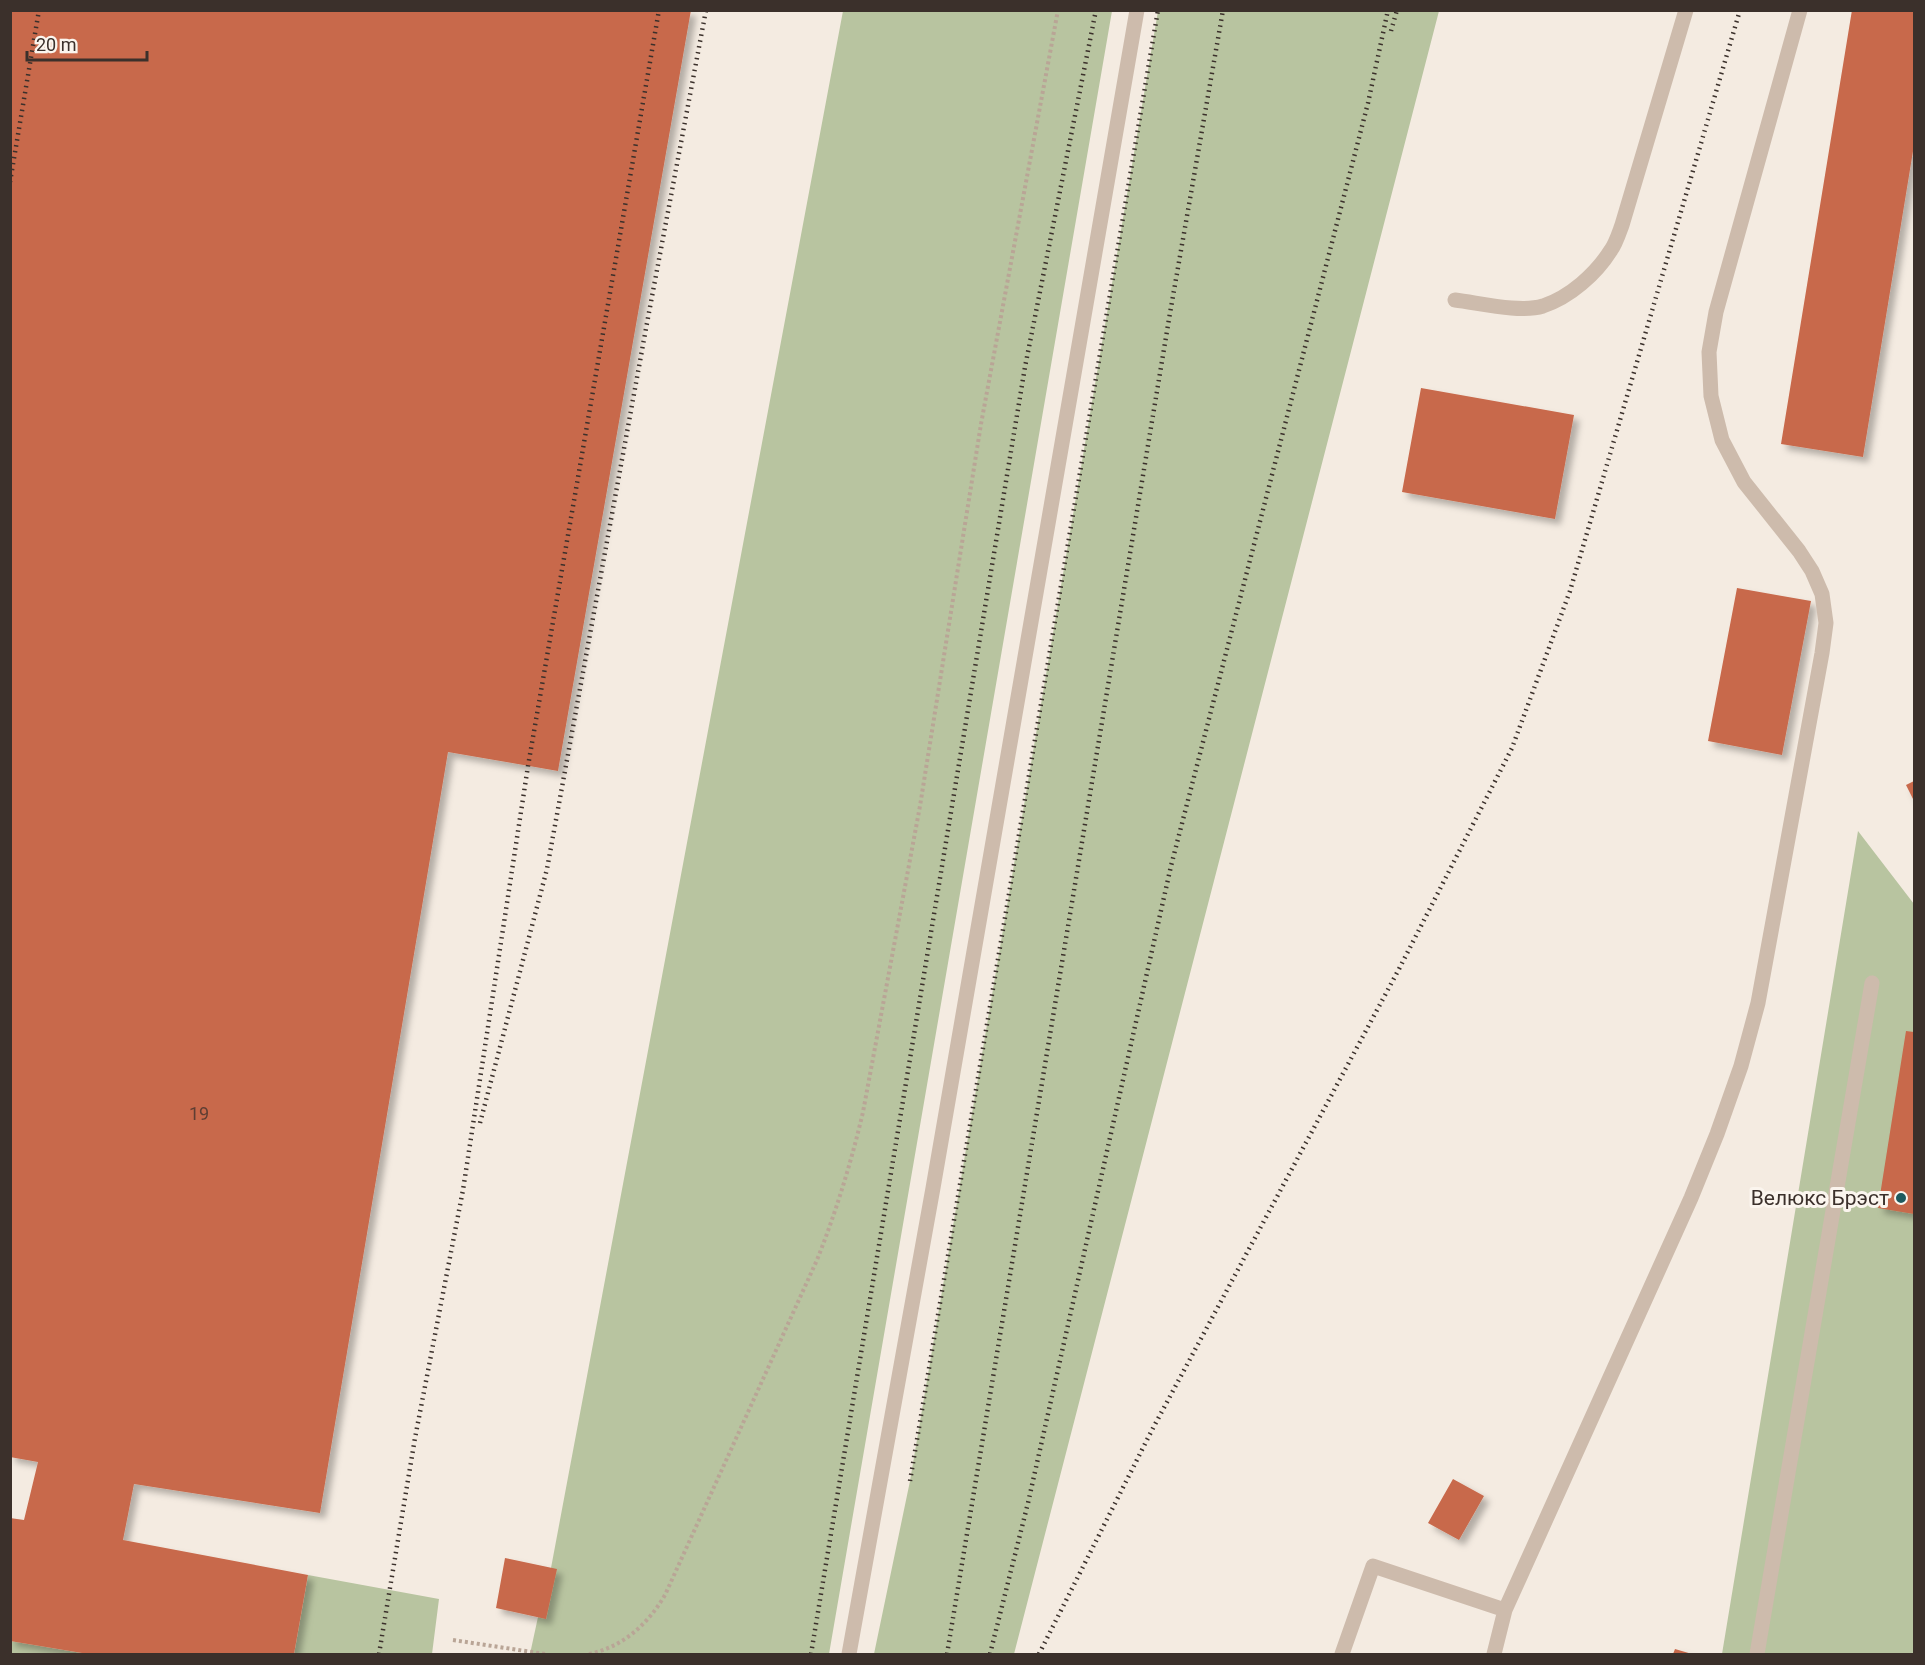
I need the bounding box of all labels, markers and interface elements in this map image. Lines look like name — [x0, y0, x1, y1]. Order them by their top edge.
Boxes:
scale bar — [27, 24, 147, 62]
text: 20 m — [36, 34, 76, 55]
house number: 19 — [189, 1103, 209, 1124]
place label: Велюкс Брэст — [1751, 1186, 1889, 1210]
marker: Велюкс Брэст — [1894, 1191, 1908, 1205]

